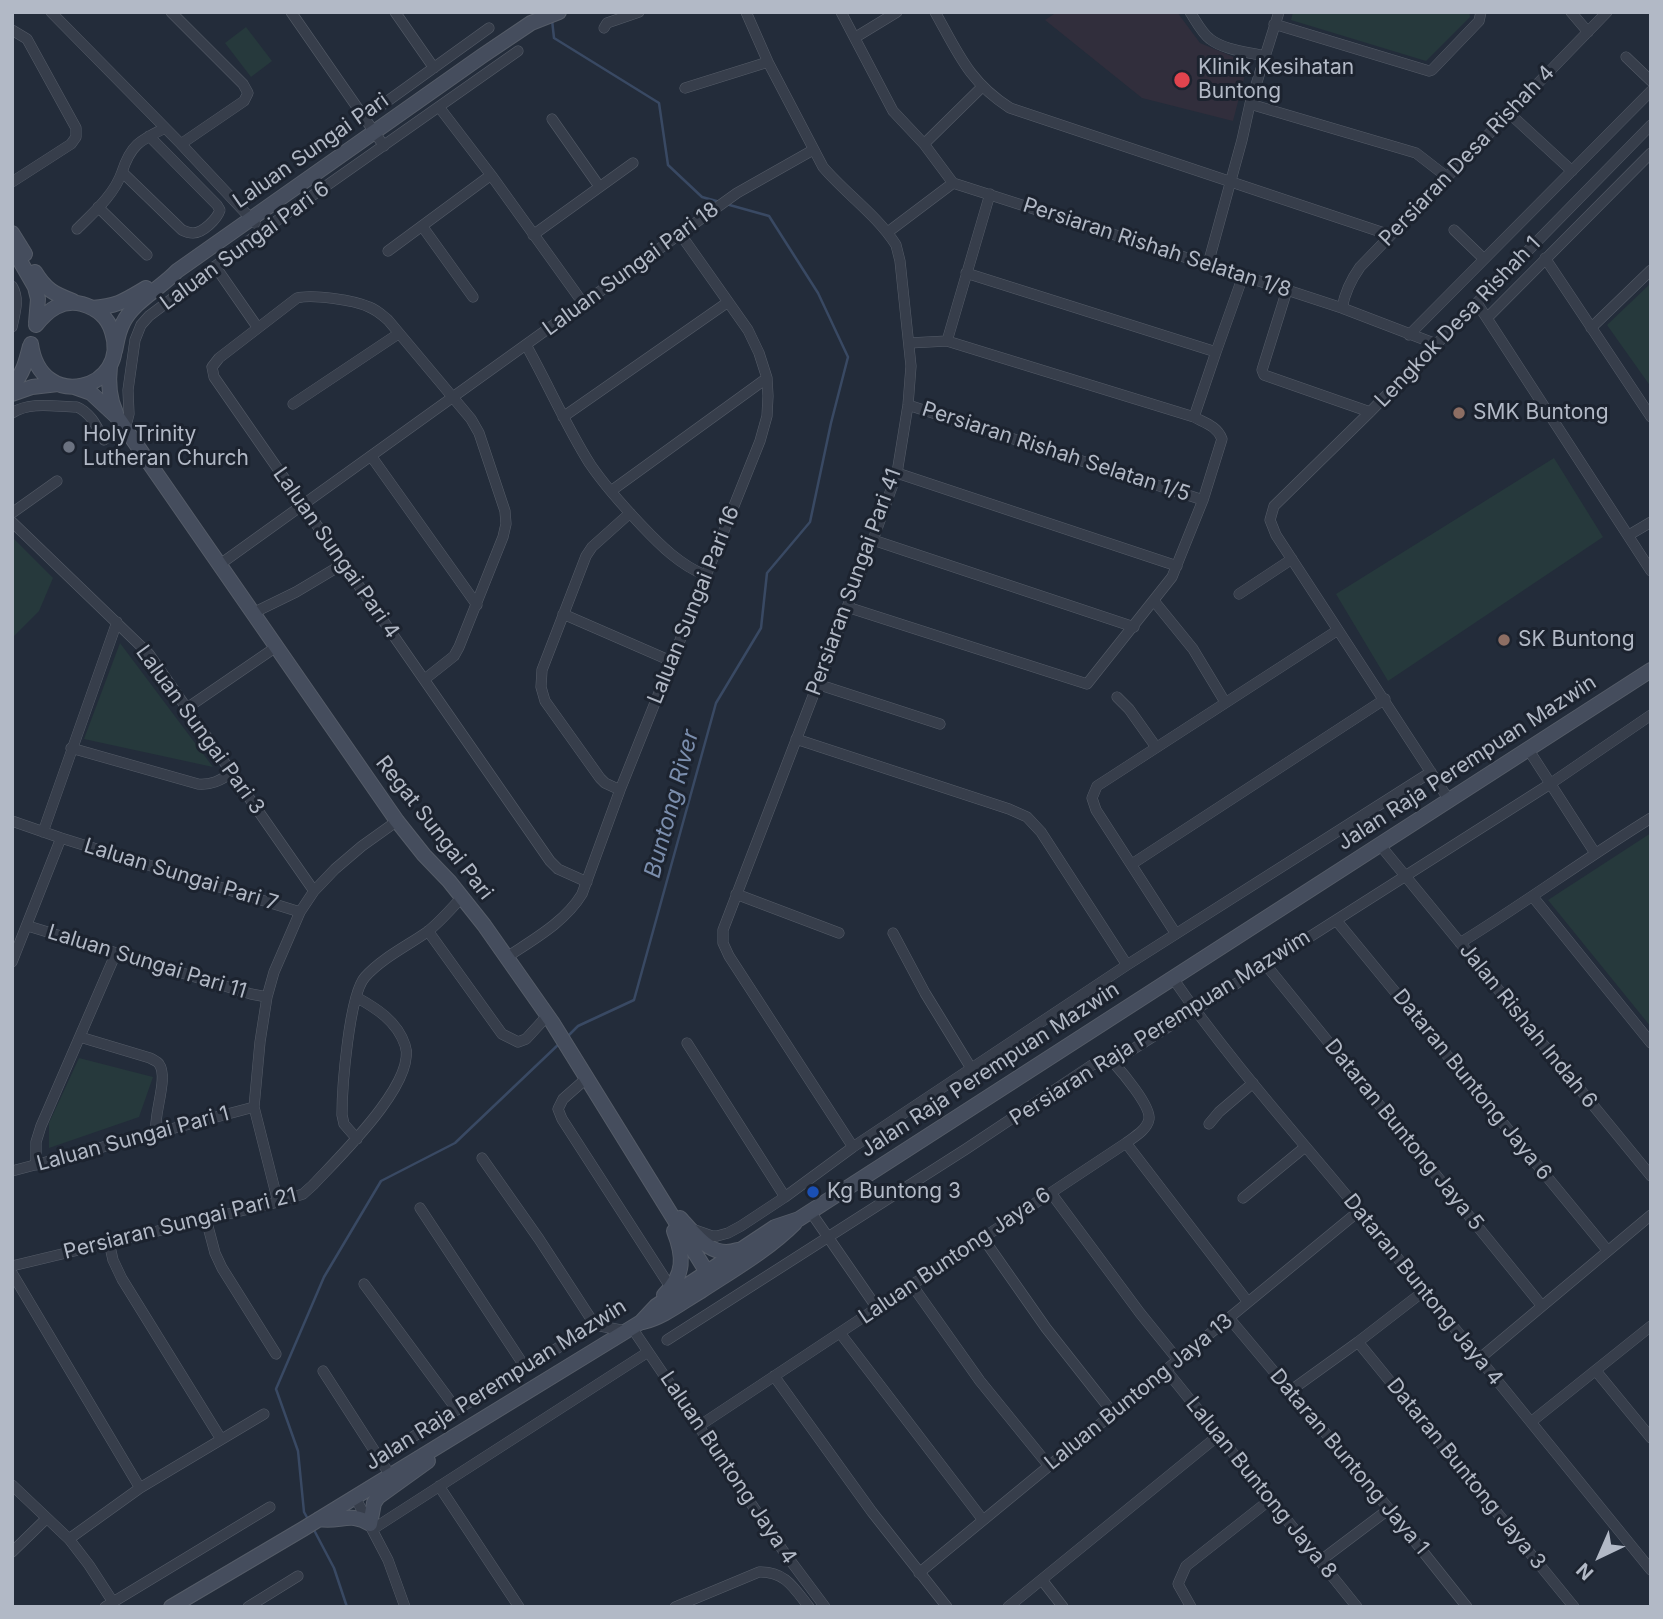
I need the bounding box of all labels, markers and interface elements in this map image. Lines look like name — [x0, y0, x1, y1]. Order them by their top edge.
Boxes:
place label: Klinik Kesihatan Buntong — [1198, 55, 1354, 105]
street label: Persiaran Desa Rishah 4 — [1374, 60, 1560, 252]
marker: Klinik Kesihatan Buntong — [1172, 70, 1192, 90]
street label: Laluan Sungai Pari — [229, 88, 393, 214]
street label: Laluan Sungai Pari 6 — [156, 176, 334, 316]
street label: Persiaran Rishah Selatan 1/8 — [1020, 193, 1294, 303]
street label: Laluan Sungai Pari 18 — [538, 197, 724, 341]
street label: Lengkok Desa Rishah 1 — [1370, 231, 1546, 413]
street label: Persiaran Rishah Selatan 1/5 — [919, 397, 1193, 507]
place label: SMK Buntong — [1473, 400, 1609, 426]
marker: SMK Buntong — [1451, 405, 1467, 421]
place label: Holy Trinity Lutheran Church — [83, 422, 249, 472]
marker: Holy Trinity Lutheran Church — [61, 439, 77, 455]
street label: Laluan Sungai Pari 4 — [267, 463, 405, 643]
street label: Persiaran Sungai Pari 41 — [801, 465, 907, 699]
street label: Laluan Sungai Pari 16 — [643, 502, 745, 708]
place label: SK Buntong — [1518, 627, 1635, 653]
marker: SK Buntong — [1496, 632, 1512, 648]
street label: Laluan Sungai Pari 3 — [130, 641, 270, 819]
street label: Jalan Raja Perempuan Mazwin — [1333, 670, 1601, 856]
water label: Buntong River — [639, 727, 705, 881]
street label: Regat Sungai Pari — [370, 751, 498, 905]
street label: Laluan Sungai Pari 7 — [81, 833, 281, 917]
street label: Laluan Sungai Pari 11 — [44, 920, 250, 1004]
street label: Persiaran Raja Perempuan Mazwim — [1005, 925, 1315, 1131]
street label: Jalan Rishah Indah 6 — [1454, 938, 1602, 1114]
street label: Jalan Raja Perempuan Mazwin — [856, 977, 1124, 1163]
street label: Dataran Buntong Jaya 6 — [1387, 984, 1557, 1186]
street label: Dataran Buntong Jaya 5 — [1319, 1034, 1489, 1236]
street label: Laluan Sungai Pari 1 — [34, 1101, 232, 1177]
place label: Kg Buntong 3 — [827, 1179, 961, 1205]
street label: Laluan Buntong Jaya 6 — [854, 1182, 1056, 1330]
street label: Persiaran Sungai Pari 21 — [61, 1183, 299, 1265]
marker: Kg Buntong 3 — [805, 1184, 821, 1200]
street label: Dataran Buntong Jaya 4 — [1338, 1189, 1508, 1391]
street label: Jalan Raja Perempuan Mazwin — [361, 1294, 631, 1476]
street label: Laluan Buntong Jaya 13 — [1040, 1308, 1238, 1476]
street label: Dataran Buntong Jaya 1 — [1264, 1364, 1434, 1560]
street label: Laluan Buntong Jaya 4 — [654, 1367, 802, 1569]
street label: Dataran Buntong Jaya 3 — [1381, 1373, 1551, 1575]
street label: Laluan Buntong Jaya 8 — [1180, 1392, 1342, 1584]
north arrow — [1565, 1521, 1635, 1591]
text: N — [1572, 1558, 1598, 1585]

